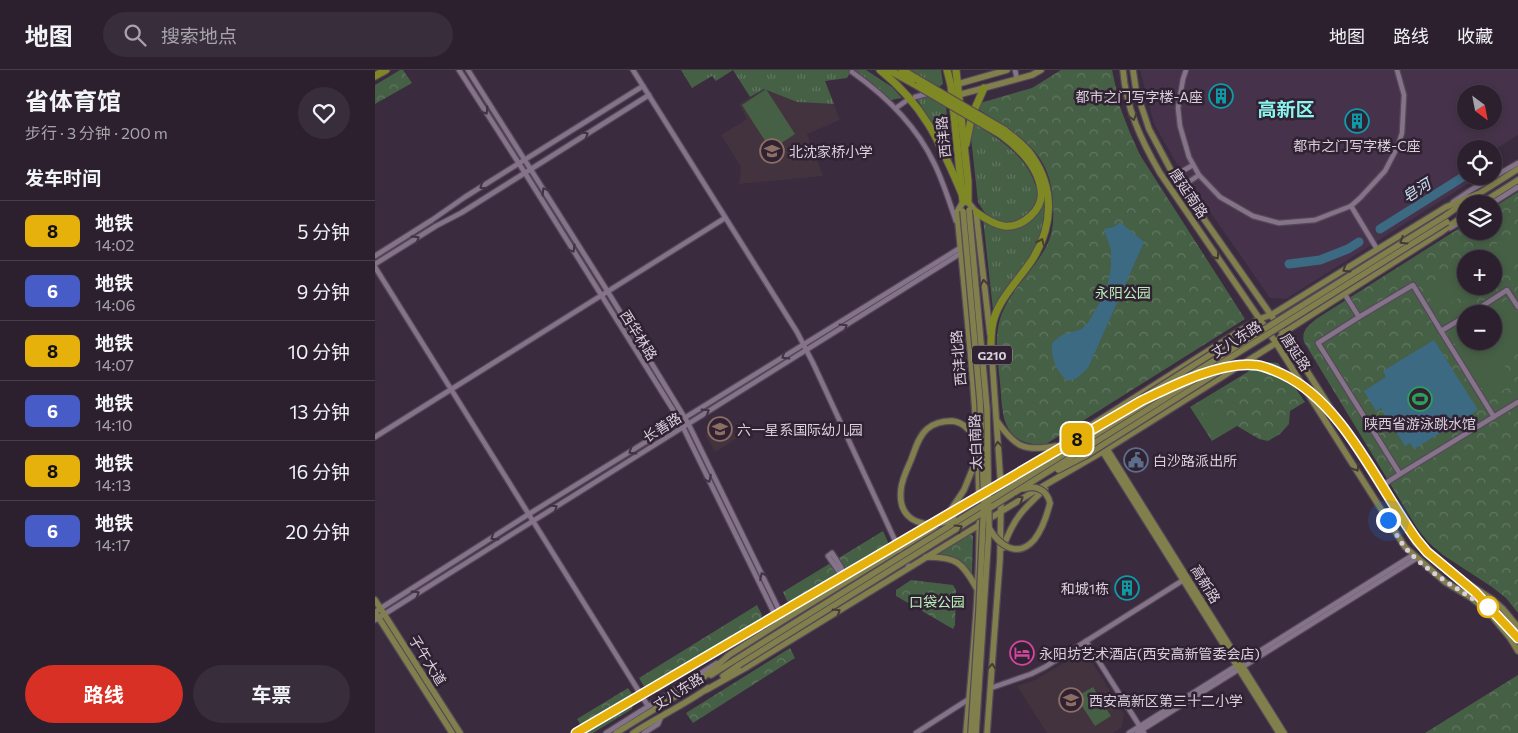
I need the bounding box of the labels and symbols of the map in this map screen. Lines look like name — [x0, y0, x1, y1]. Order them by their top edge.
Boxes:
building icon: 都市之门写字楼-A座 — [1208, 83, 1234, 109]
north arrow — [1457, 85, 1503, 130]
place label: 都市之门写字楼-A座 — [1075, 88, 1203, 105]
district label: 高新区 — [1257, 97, 1315, 120]
one-way arrow — [479, 106, 489, 115]
building icon: 都市之门写字楼-C座 — [1344, 108, 1370, 134]
one-way arrow — [1127, 113, 1137, 121]
street label: 西沣路 — [932, 115, 954, 159]
one-way arrow — [579, 132, 588, 142]
place label: 都市之门写字楼-C座 — [1293, 137, 1421, 154]
school or university icon: 北沈家桥小学 — [759, 138, 785, 164]
place label: 北沈家桥小学 — [789, 143, 873, 160]
street label: 唐延南路 — [1166, 165, 1212, 221]
water label: 皂河 — [1399, 173, 1436, 206]
one-way arrow — [479, 180, 488, 190]
one-way arrow — [541, 188, 551, 197]
one-way arrow — [411, 235, 420, 245]
one-way arrow — [1400, 235, 1409, 245]
one-way arrow — [1034, 238, 1045, 247]
one-way arrow — [566, 243, 576, 252]
one-way arrow — [1210, 250, 1219, 260]
one-way arrow — [1342, 262, 1351, 272]
one-way arrow — [979, 279, 990, 287]
park label: 永阳公园 — [1095, 284, 1151, 301]
street label: 西华林路 — [617, 307, 661, 363]
street label: 丈八东路 — [1208, 317, 1264, 361]
one-way arrow — [839, 323, 848, 333]
street label: 西沣北路 — [947, 329, 969, 387]
street label: 唐延路 — [1277, 330, 1315, 374]
road number: G210 — [972, 346, 1012, 364]
one-way arrow — [781, 350, 790, 360]
sports icon: 陕西省游泳跳水馆 — [1407, 386, 1433, 412]
street label: 长善路 — [640, 409, 684, 445]
one-way arrow — [701, 409, 710, 419]
street label: 太白南路 — [966, 414, 984, 470]
place label: 陕西省游泳跳水馆 — [1364, 415, 1476, 432]
school or university icon: 六一星系国际幼儿园 — [707, 416, 733, 442]
place label: 六一星系国际幼儿园 — [737, 421, 863, 438]
line badge: 8 — [1061, 423, 1093, 455]
one-way arrow — [993, 441, 1004, 449]
one-way arrow — [628, 444, 637, 454]
public building icon: 白沙路派出所 — [1123, 447, 1149, 473]
place label: 白沙路派出所 — [1153, 452, 1237, 469]
one-way arrow — [1349, 463, 1359, 472]
one-way arrow — [701, 474, 712, 483]
one-way arrow — [1015, 496, 1024, 506]
one-way arrow — [548, 504, 557, 514]
your location — [1376, 508, 1401, 533]
one-way arrow — [953, 524, 962, 534]
one-way arrow — [490, 530, 499, 540]
street label: 高新路 — [1188, 562, 1224, 606]
one-way arrow — [759, 572, 769, 581]
building icon: 和城1栋 — [1114, 575, 1140, 601]
place label: 和城1栋 — [1061, 580, 1109, 597]
one-way arrow — [411, 591, 420, 601]
park label: 口袋公园 — [909, 593, 965, 610]
unlabelled marker — [1477, 596, 1499, 618]
one-way arrow — [832, 608, 841, 618]
street label: 子午大道 — [406, 632, 450, 688]
hotel icon: 永阳坊艺术酒店(西安高新管委会店) — [1009, 640, 1035, 666]
place label: 永阳坊艺术酒店(西安高新管委会店) — [1039, 645, 1260, 662]
one-way arrow — [987, 663, 998, 671]
street label: 丈八东路 — [650, 669, 706, 713]
school or university icon: 西安高新区第三十二小学 — [1058, 687, 1084, 713]
place label: 西安高新区第三十二小学 — [1089, 692, 1243, 709]

